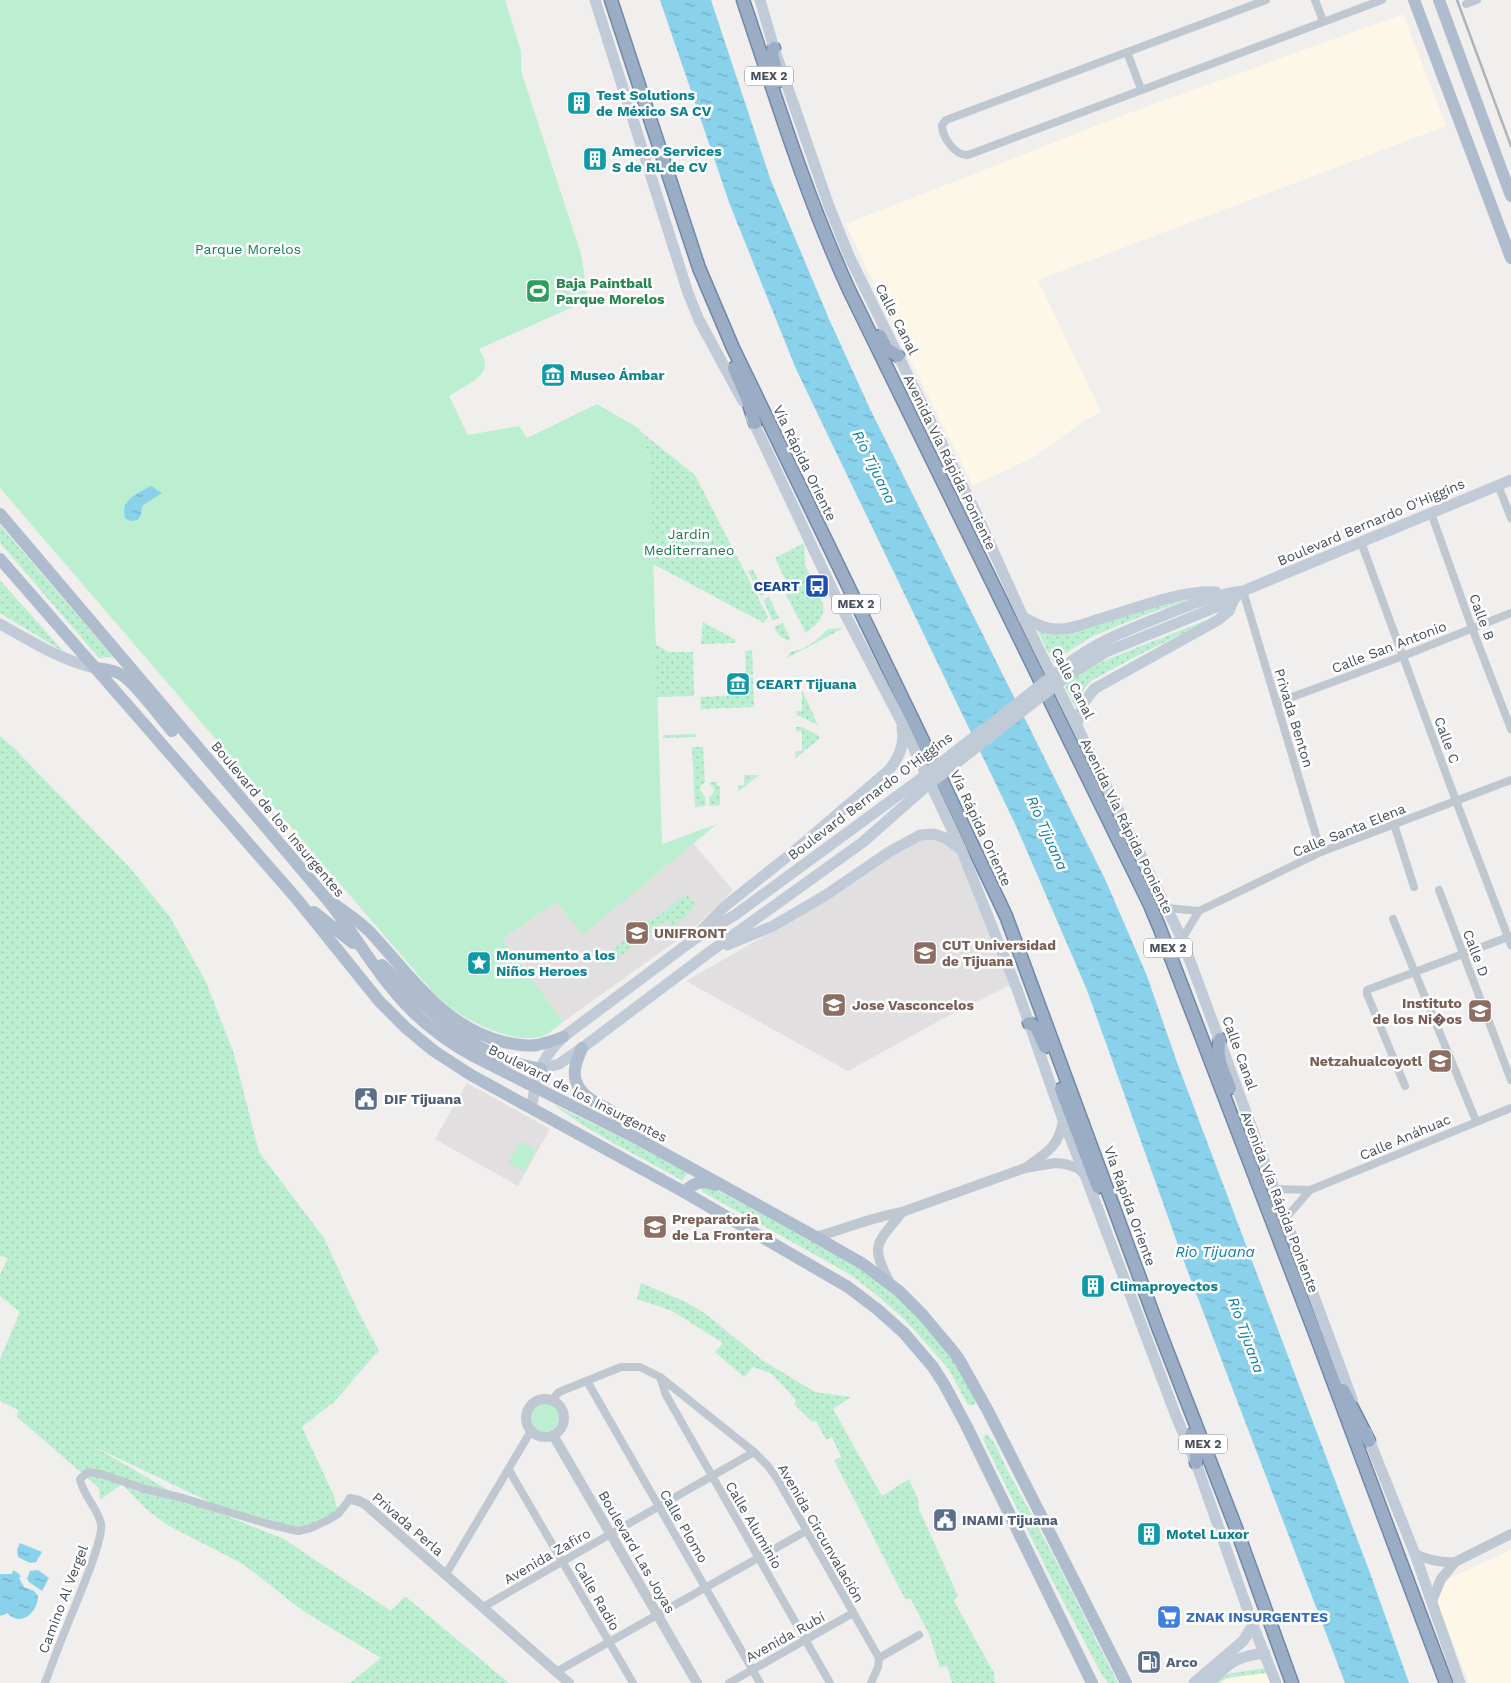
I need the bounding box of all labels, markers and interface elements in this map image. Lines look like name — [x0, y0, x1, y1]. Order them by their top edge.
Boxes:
road number: MEX 2 — [745, 66, 793, 85]
place label: Test Solutions de México SA CV — [596, 87, 712, 119]
building icon: Test Solutions de México SA CV — [566, 90, 592, 116]
place label: Ameco Services S de RL de CV — [612, 143, 722, 175]
building icon: Ameco Services S de RL de CV — [582, 146, 608, 172]
park label: Parque Morelos — [195, 241, 301, 257]
place label: Baja Paintball Parque Morelos — [556, 275, 665, 307]
sports icon: Baja Paintball Parque Morelos — [525, 278, 551, 304]
street label: Calle Canal — [872, 281, 922, 358]
museum icon: Museo Ámbar — [540, 362, 566, 388]
place label: Museo Ámbar — [570, 367, 664, 383]
street label: Avenida Vía Rápida Poniente — [900, 372, 1000, 552]
street label: Vía Rápida Oriente — [770, 403, 840, 523]
water label: Río Tijuana — [848, 427, 900, 507]
street label: Boulevard Bernardo O'Higgins — [1275, 475, 1467, 569]
park label: Jardin Mediterraneo — [644, 526, 734, 558]
bus stop icon: CEART — [804, 573, 830, 599]
place label: CEART — [753, 578, 800, 594]
street label: Calle B — [1466, 592, 1498, 642]
road number: MEX 2 — [832, 594, 880, 614]
street label: Calle San Antonio — [1329, 618, 1449, 676]
street label: Calle Canal — [1048, 645, 1098, 722]
street label: Privada Benton — [1271, 666, 1317, 770]
museum icon: CEART Tijuana — [725, 671, 751, 697]
place label: CEART Tijuana — [756, 676, 858, 692]
street label: Calle C — [1431, 714, 1463, 766]
street label: Boulevard Bernardo O'Higgins — [785, 729, 955, 863]
street label: Avenida Vía Rápida Poniente — [1077, 736, 1177, 916]
street label: Boulevard de los Insurgentes — [208, 738, 348, 900]
street label: Vía Rápida Oriente — [947, 767, 1015, 889]
water label: Río Tijuana — [1023, 793, 1071, 873]
street label: Calle Santa Elena — [1290, 800, 1408, 860]
school or university icon: UNIFRONT — [624, 920, 650, 946]
place label: UNIFRONT — [654, 925, 727, 941]
street label: Calle D — [1460, 927, 1492, 979]
place label: CUT Universidad de Tijuana — [942, 937, 1056, 969]
road number: MEX 2 — [1144, 938, 1192, 958]
school or university icon: CUT Universidad de Tijuana — [912, 940, 938, 966]
place label: Monumento a los Niños Heroes — [496, 947, 616, 979]
place icon: Monumento a los Niños Heroes — [466, 950, 492, 976]
school or university icon: Jose Vasconcelos — [821, 992, 847, 1018]
place label: Instituto de los Ni�os — [1372, 995, 1463, 1027]
place label: Jose Vasconcelos — [852, 997, 974, 1013]
school or university icon: Instituto de los Ni�os — [1467, 998, 1493, 1024]
street label: Calle Canal — [1219, 1014, 1261, 1093]
street label: Boulevard de los Insurgentes — [486, 1041, 670, 1145]
school or university icon: Netzahualcoyotl — [1427, 1048, 1453, 1074]
place label: Netzahualcoyotl — [1309, 1053, 1422, 1069]
public building icon: DIF Tijuana — [353, 1086, 379, 1112]
place label: DIF Tijuana — [384, 1091, 462, 1107]
street label: Avenida Vía Rápida Poniente — [1238, 1109, 1322, 1295]
street label: Calle Anáhuac — [1357, 1111, 1453, 1163]
street label: Vía Rápida Oriente — [1101, 1144, 1159, 1268]
place label: Preparatoria de La Frontera — [672, 1211, 774, 1243]
school or university icon: Preparatoria de La Frontera — [642, 1214, 668, 1240]
water label: Rio Tijuana — [1175, 1243, 1255, 1261]
building icon: Climaproyectos — [1080, 1273, 1106, 1299]
place label: Climaproyectos — [1110, 1278, 1218, 1294]
water label: Río Tijuana — [1224, 1294, 1268, 1376]
road number: MEX 2 — [1179, 1435, 1227, 1454]
street label: Avenida Circunvalación — [775, 1461, 867, 1605]
street label: Calle Aluminio — [722, 1478, 786, 1572]
street label: Calle Plomo — [657, 1487, 711, 1565]
street label: Boulevard Las Joyas — [595, 1488, 679, 1616]
street label: Privada Perla — [369, 1489, 447, 1559]
public building icon: INAMI Tijuana — [932, 1507, 958, 1533]
place label: INAMI Tijuana — [962, 1512, 1059, 1528]
building icon: Motel Luxor — [1136, 1521, 1162, 1547]
street label: Avenida Zafiro — [501, 1525, 593, 1587]
place label: Motel Luxor — [1166, 1526, 1249, 1542]
street label: Camino Al Vergel — [35, 1542, 91, 1655]
street label: Calle Radio — [571, 1559, 623, 1633]
supermarket icon: ZNAK INSURGENTES — [1156, 1604, 1182, 1630]
street label: Avenida Rubí — [743, 1609, 828, 1665]
place label: ZNAK INSURGENTES — [1186, 1609, 1328, 1625]
fuel station icon: Arco — [1136, 1649, 1162, 1675]
place label: Arco — [1166, 1654, 1198, 1670]

